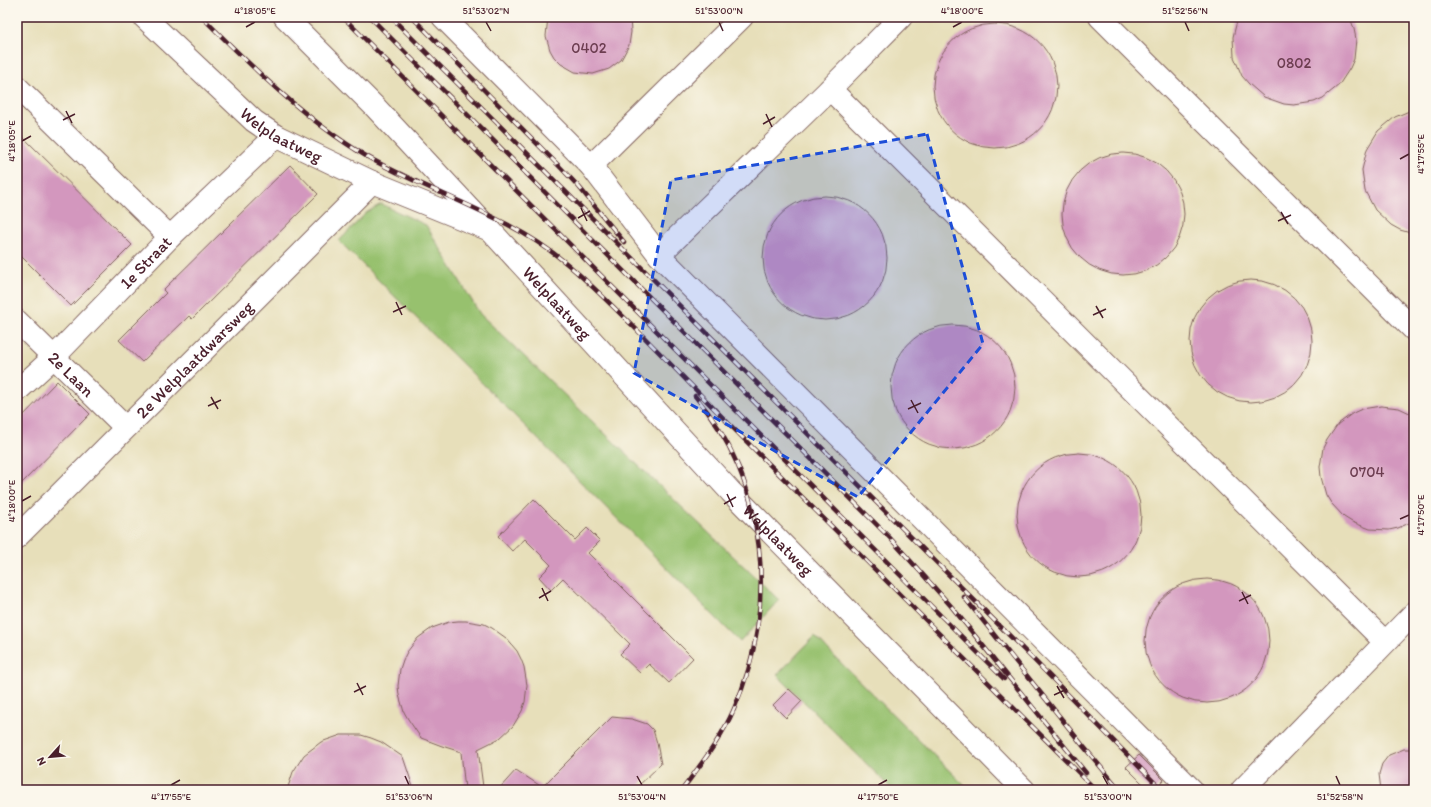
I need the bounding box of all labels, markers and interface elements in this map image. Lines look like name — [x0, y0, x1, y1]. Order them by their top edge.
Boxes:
text: 4°18'05"E — [234, 4, 276, 17]
text: 51°53'02"N — [462, 4, 510, 17]
text: 51°53'00"N — [695, 4, 743, 17]
text: 4°18'00"E — [941, 4, 984, 17]
text: 51°52'56"N — [1162, 4, 1208, 17]
house number: 0402 — [571, 39, 607, 57]
house number: 0802 — [1277, 54, 1311, 72]
street label: Welplaatweg — [236, 103, 326, 167]
text: 4°18'05"E — [5, 120, 18, 162]
text: 4°17'55"E — [1414, 133, 1427, 174]
street label: 1e Straat — [116, 232, 176, 293]
street label: Welplaatweg — [519, 262, 596, 344]
street label: 2e Welplaatdwarsweg — [132, 297, 257, 422]
street label: 2e Laan — [44, 347, 99, 401]
house number: 0704 — [1350, 463, 1384, 481]
text: 4°18'00"E — [5, 479, 18, 522]
text: 4°17'50"E — [1414, 494, 1427, 536]
street label: Welplaatweg — [739, 500, 818, 580]
north arrow — [30, 737, 70, 777]
text: N — [34, 755, 49, 768]
text: 4°17'55"E — [151, 790, 192, 803]
text: 51°53'06"N — [385, 790, 433, 803]
text: 51°53'04"N — [618, 790, 666, 803]
text: 4°17'50"E — [858, 790, 899, 803]
text: 51°53'00"N — [1084, 790, 1132, 803]
text: 51°52'58"N — [1317, 790, 1363, 803]

